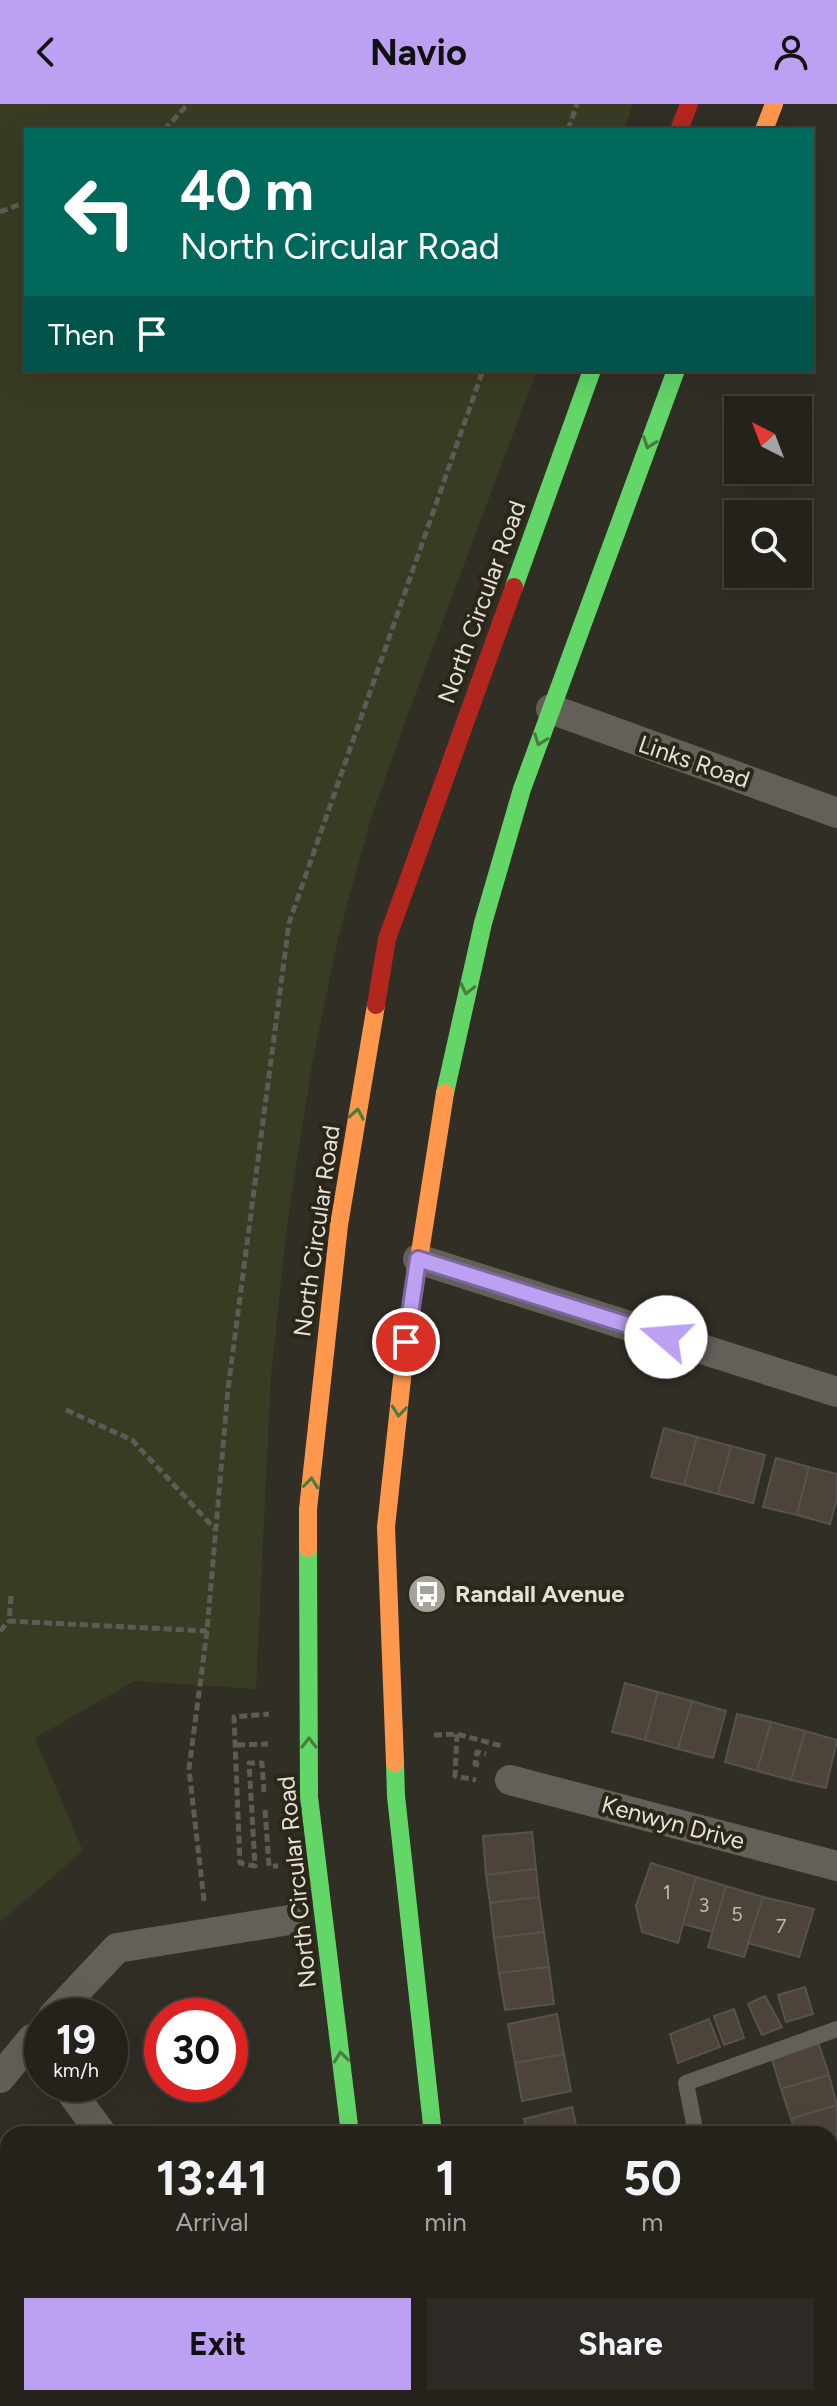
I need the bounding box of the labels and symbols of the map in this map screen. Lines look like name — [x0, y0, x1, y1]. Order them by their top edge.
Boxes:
north arrow — [724, 396, 812, 484]
one-way arrow — [642, 435, 659, 449]
street label: North Circular Road — [431, 497, 532, 707]
street label: Links Road — [635, 729, 753, 794]
one-way arrow — [533, 732, 550, 746]
one-way arrow — [459, 982, 476, 996]
one-way arrow — [348, 1107, 365, 1121]
street label: North Circular Road — [287, 1123, 346, 1338]
position arrow — [624, 1295, 708, 1379]
pin — [372, 1308, 440, 1376]
one-way arrow — [390, 1405, 407, 1418]
one-way arrow — [303, 1476, 320, 1489]
bus stop icon: Randall Avenue — [406, 1573, 448, 1615]
place label: Randall Avenue — [455, 1579, 624, 1608]
one-way arrow — [300, 1736, 318, 1749]
street label: North Circular Road — [271, 1775, 322, 1990]
street label: Kenwyn Drive — [598, 1789, 748, 1856]
house number: 1 — [663, 1880, 671, 1904]
house number: 3 — [699, 1893, 709, 1917]
house number: 5 — [731, 1902, 743, 1926]
house number: 7 — [776, 1914, 787, 1938]
speed limit sign: 30 — [144, 1998, 248, 2102]
one-way arrow — [333, 2050, 350, 2063]

